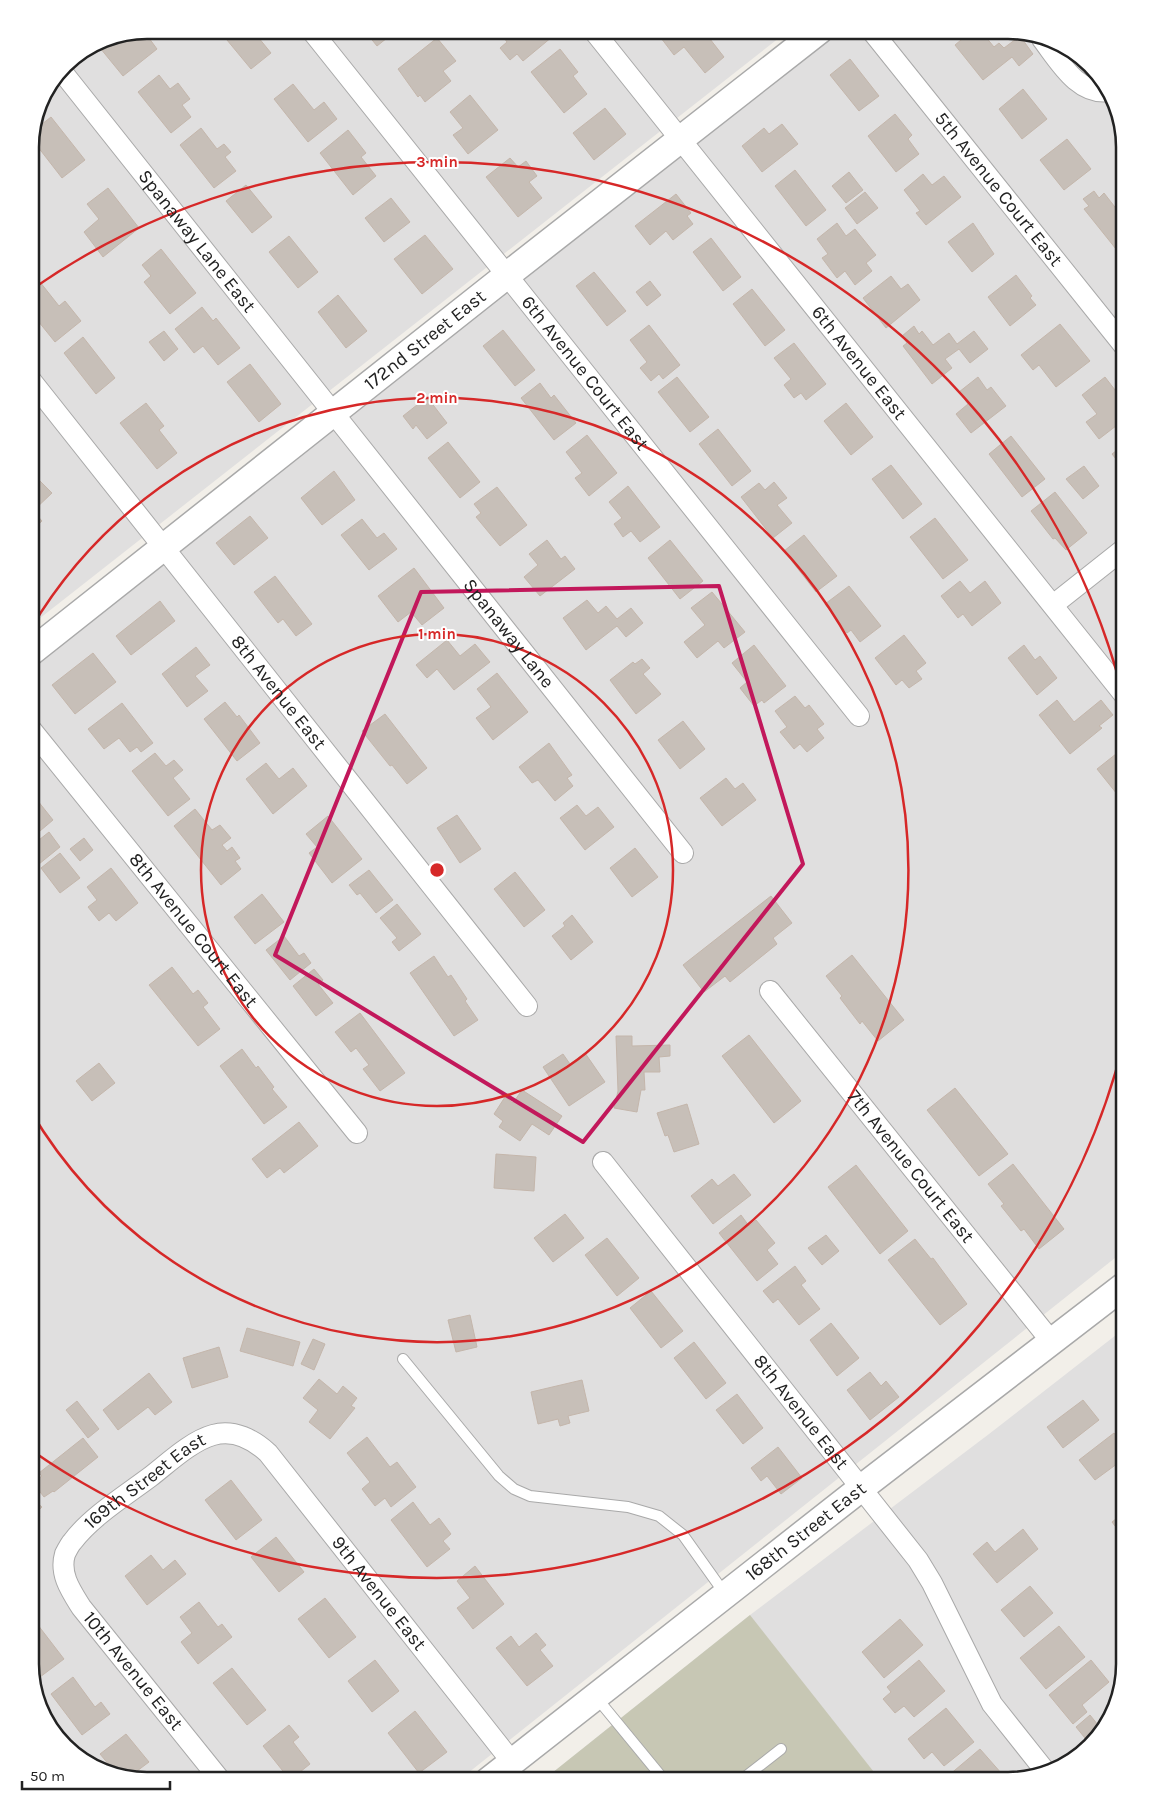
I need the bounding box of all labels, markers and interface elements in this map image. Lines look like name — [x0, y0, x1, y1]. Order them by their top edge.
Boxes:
street label: 5th Avenue Court East — [930, 108, 1067, 271]
text: 3 min — [416, 153, 458, 171]
street label: Spanaway Lane East — [133, 165, 260, 317]
street label: 172nd Street East — [360, 285, 490, 395]
street label: 6th Avenue Court East — [517, 291, 653, 455]
street label: 6th Avenue East — [807, 302, 911, 424]
text: 2 min — [416, 389, 458, 407]
street label: Spanaway Lane — [459, 574, 559, 692]
text: 1 min — [418, 625, 456, 643]
street label: 8th Avenue East — [226, 631, 331, 754]
street label: 8th Avenue Court East — [124, 849, 262, 1012]
centre of rings — [428, 861, 446, 879]
street label: 7th Avenue Court East — [843, 1086, 979, 1247]
street label: 8th Avenue East — [749, 1350, 853, 1474]
street label: 169th Street East — [80, 1428, 209, 1534]
street label: 168th Street East — [741, 1477, 870, 1586]
street label: 9th Avenue East — [327, 1532, 431, 1655]
street label: 10th Avenue East — [79, 1607, 187, 1735]
scale bar — [22, 1758, 170, 1790]
text: 50 m — [30, 1767, 65, 1785]

